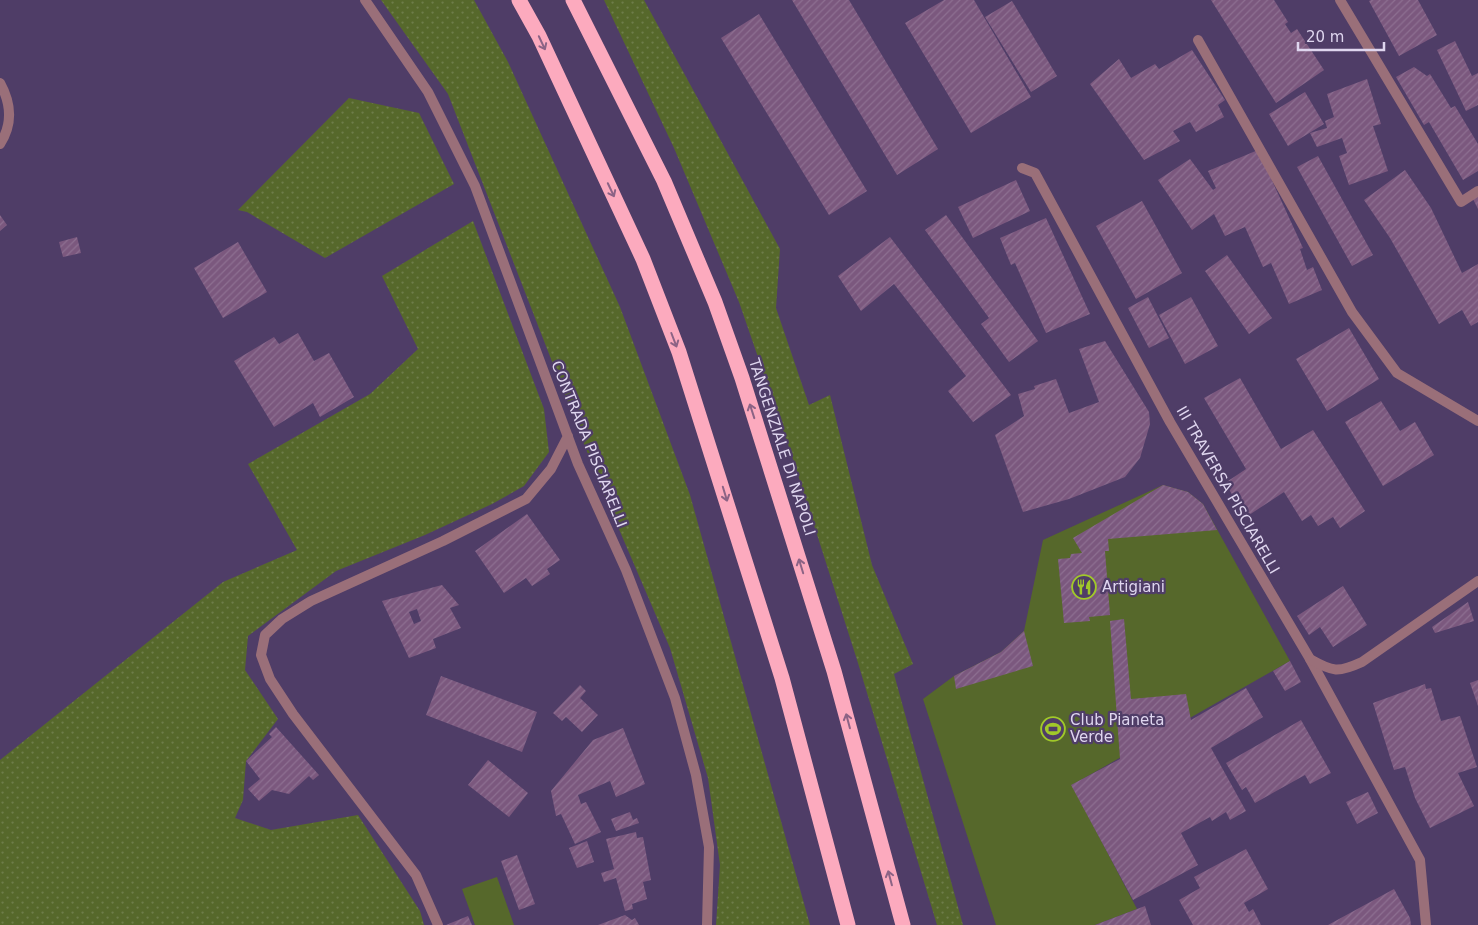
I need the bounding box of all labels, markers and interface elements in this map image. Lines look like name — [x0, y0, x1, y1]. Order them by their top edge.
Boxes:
scale bar — [1298, 20, 1384, 52]
text: 20 m — [1306, 28, 1344, 46]
one-way arrow — [538, 35, 548, 50]
one-way arrow — [606, 182, 616, 197]
one-way arrow — [670, 332, 679, 347]
street label: TANGENZIALE DI NAPOLI — [745, 355, 819, 538]
street label: CONTRADA PISCIARELLI — [547, 358, 631, 530]
one-way arrow — [747, 403, 757, 419]
street label: III TRAVERSA PISCIARELLI — [1173, 403, 1283, 577]
one-way arrow — [721, 486, 731, 502]
one-way arrow — [796, 558, 805, 574]
restaurant icon: Artigiani — [1071, 574, 1097, 600]
place label: Artigiani — [1102, 578, 1165, 596]
place label: Club Pianeta Verde — [1070, 711, 1164, 746]
one-way arrow — [842, 714, 852, 730]
sports icon: Club Pianeta Verde — [1040, 716, 1066, 742]
one-way arrow — [885, 870, 895, 886]

